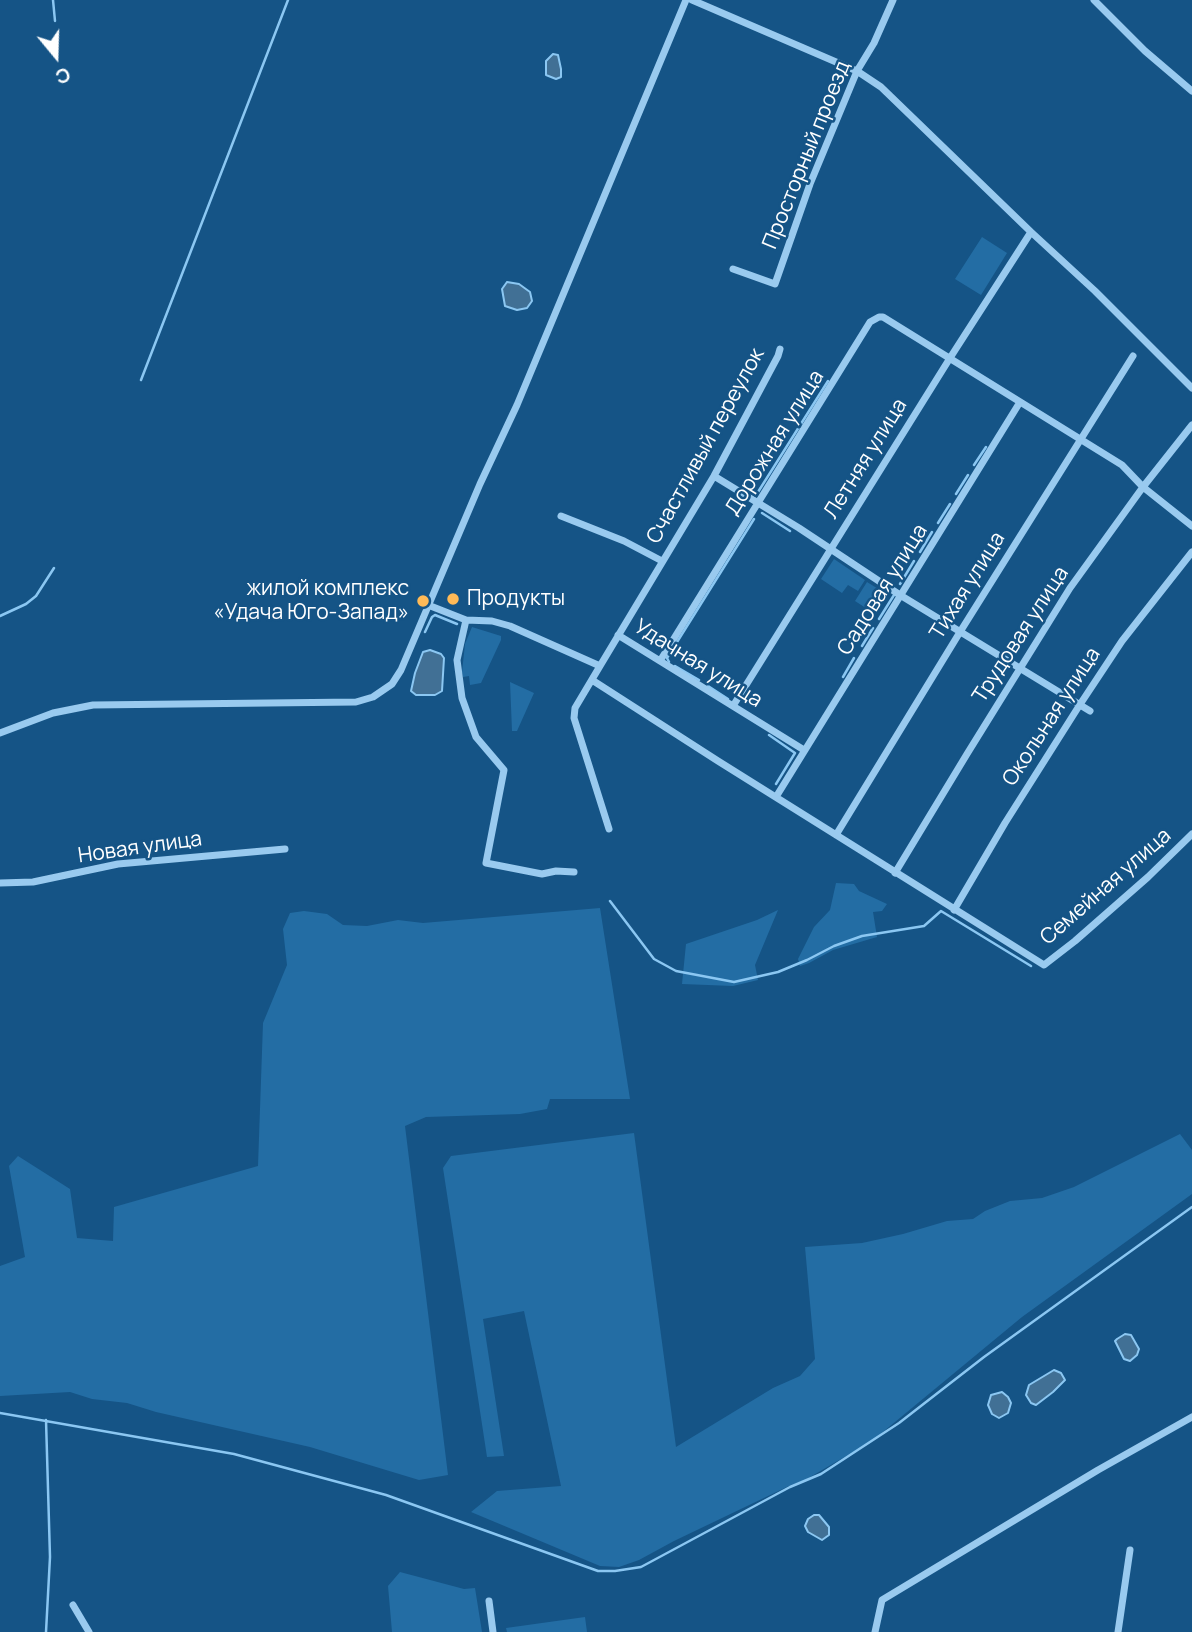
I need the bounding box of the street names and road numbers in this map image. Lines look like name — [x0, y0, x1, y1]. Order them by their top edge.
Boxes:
street label: Просторный проезд — [758, 57, 856, 253]
street label: Счастливый переулок — [642, 344, 770, 548]
street label: Дорожная улица — [720, 366, 830, 520]
street label: Летняя улица — [819, 394, 913, 524]
street label: Садовая улица — [833, 520, 933, 660]
street label: Тихая улица — [925, 528, 1011, 644]
street label: Трудовая улица — [968, 562, 1074, 708]
street label: Удачная улица — [629, 615, 767, 713]
street label: Окольная улица — [998, 643, 1106, 791]
street label: Семейная улица — [1035, 823, 1177, 951]
street label: Новая улица — [76, 827, 204, 869]

